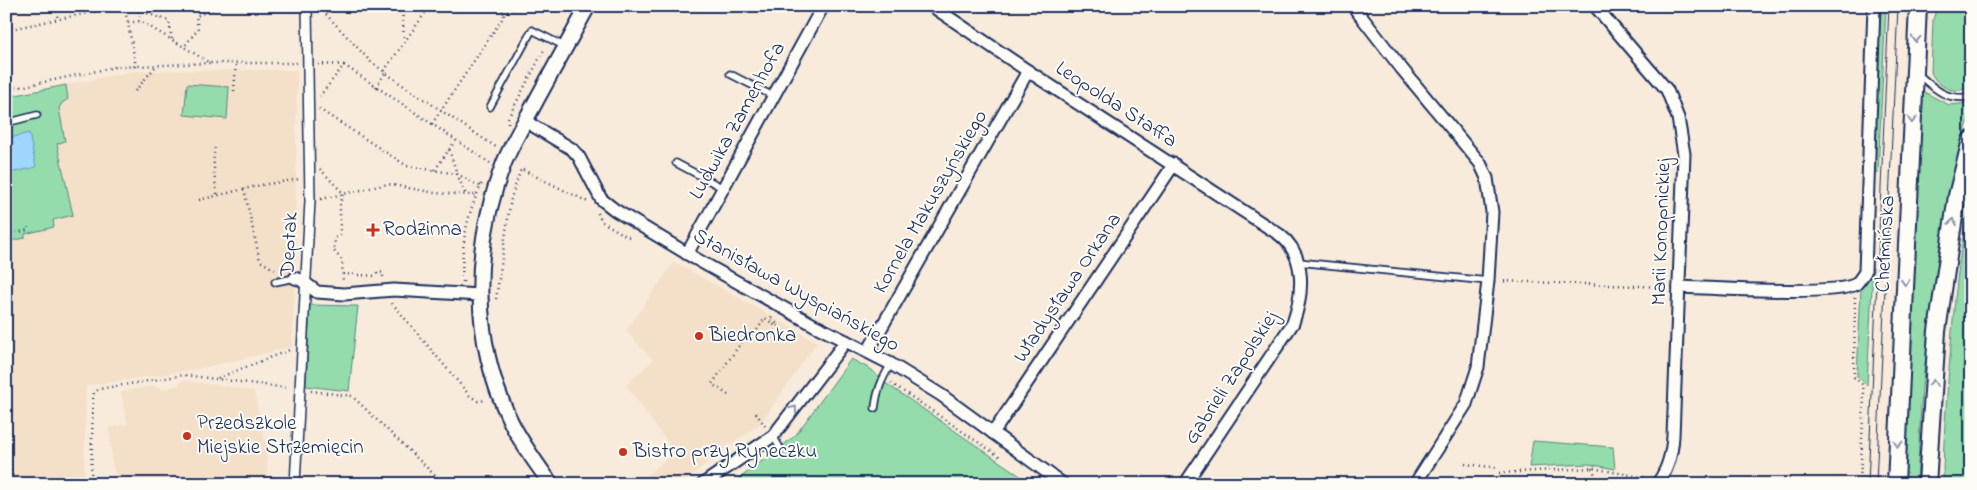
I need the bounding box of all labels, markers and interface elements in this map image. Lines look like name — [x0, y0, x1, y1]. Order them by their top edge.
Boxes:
one-way arrow — [1911, 35, 1922, 43]
street label: Ludwika Zamenhofa — [682, 37, 794, 205]
street label: Leopolda Staffa — [1049, 54, 1183, 156]
street label: Kornela Makuszyńskiego — [866, 105, 998, 300]
one-way arrow — [1907, 116, 1918, 124]
street label: Marii Konopnickiej — [1644, 157, 1680, 306]
street label: Chełmińska — [1868, 195, 1904, 293]
street label: Władysława Orkana — [1006, 207, 1131, 370]
street label: Deptak — [273, 211, 307, 278]
place label: Rodzinna — [383, 215, 462, 245]
one-way arrow — [1947, 217, 1958, 225]
street label: Stanisława Wyspiańskiego — [686, 222, 905, 362]
marker: Rodzinna — [367, 224, 379, 236]
one-way arrow — [1900, 278, 1910, 286]
street label: Gabrieli Zapolskiej — [1178, 305, 1287, 451]
place label: Biedronka — [708, 321, 796, 351]
marker: Biedronka — [693, 330, 705, 342]
one-way arrow — [1927, 378, 1938, 386]
one-way arrow — [789, 406, 798, 415]
place label: Przedszkole Miejskie Strzemięcin — [197, 409, 364, 463]
marker: Przedszkole Miejskie Strzemięcin — [181, 430, 193, 442]
place label: Bistro przy Ryneczku — [632, 437, 817, 469]
one-way arrow — [1892, 441, 1903, 449]
marker: Bistro przy Ryneczku — [617, 446, 629, 458]

